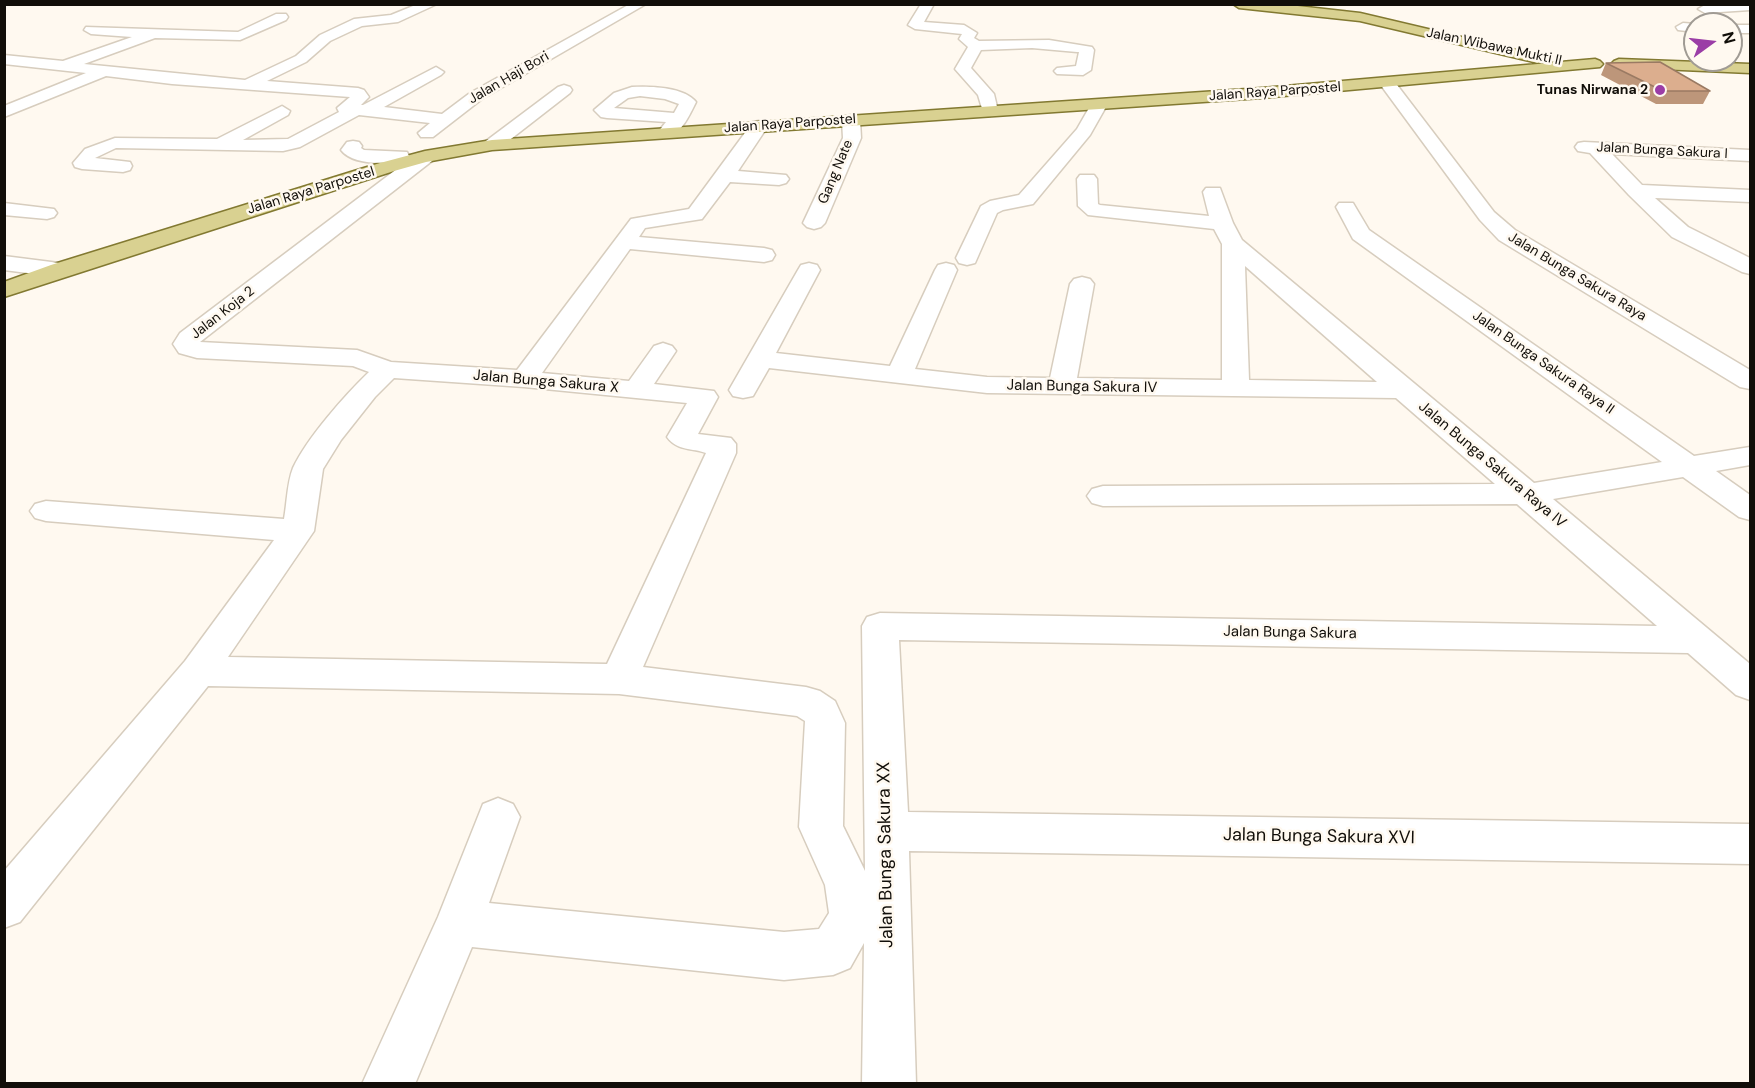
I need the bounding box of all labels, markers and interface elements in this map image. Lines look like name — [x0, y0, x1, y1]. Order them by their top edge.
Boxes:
north arrow — [1683, 12, 1743, 72]
street label: Jalan Wibawa Mukti II — [1425, 24, 1563, 70]
text: N — [1717, 29, 1741, 46]
street label: Jalan Haji Bori — [466, 48, 552, 108]
street label: Jalan Raya Parpostel — [1209, 79, 1341, 105]
place label: Tunas Nirwana 2 — [1537, 82, 1648, 98]
marker: Tunas Nirwana 2 — [1653, 83, 1667, 97]
street label: Jalan Raya Parpostel — [724, 111, 856, 137]
street label: Gang Nate — [815, 137, 857, 207]
street label: Jalan Bunga Sakura I — [1596, 139, 1728, 163]
street label: Jalan Raya Parpostel — [245, 164, 377, 218]
street label: Jalan Bunga Sakura Raya — [1505, 229, 1649, 325]
street label: Jalan Koja 2 — [188, 283, 258, 343]
street label: Jalan Bunga Sakura Raya II — [1469, 308, 1617, 418]
street label: Jalan Bunga Sakura X — [472, 367, 620, 397]
street label: Jalan Bunga Sakura IV — [1006, 377, 1158, 397]
street label: Jalan Bunga Sakura Raya IV — [1414, 398, 1570, 532]
street label: Jalan Bunga Sakura — [1223, 623, 1357, 643]
street label: Jalan Bunga Sakura XX — [874, 762, 898, 948]
street label: Jalan Bunga Sakura XVI — [1223, 825, 1415, 849]

